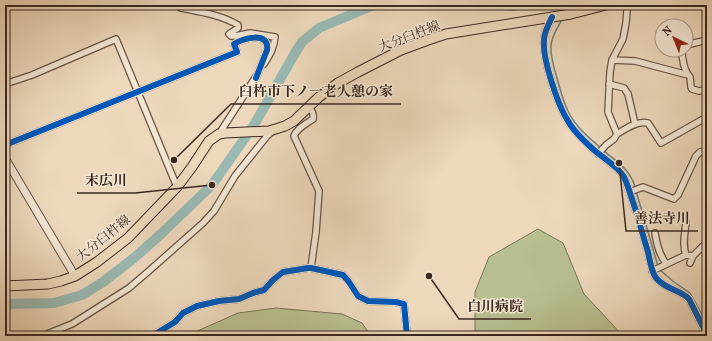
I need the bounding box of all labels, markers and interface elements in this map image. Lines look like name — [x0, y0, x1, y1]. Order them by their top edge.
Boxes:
street label: 大分臼杵線 — [376, 17, 442, 55]
north arrow — [654, 18, 694, 58]
text: N — [660, 23, 675, 39]
callout: 臼杵市下ノ一老人憩の家 — [231, 78, 401, 104]
text: 臼杵市下ノ一老人憩の家 — [239, 83, 393, 100]
callout: 末広川 — [77, 167, 135, 193]
text: 末広川 — [85, 172, 127, 189]
callout: 善法寺川 — [626, 205, 698, 231]
text: 善法寺川 — [634, 210, 690, 227]
street label: 大分臼杵線 — [73, 212, 133, 264]
callout: 白川病院 — [459, 293, 531, 319]
text: 白川病院 — [467, 298, 523, 315]

